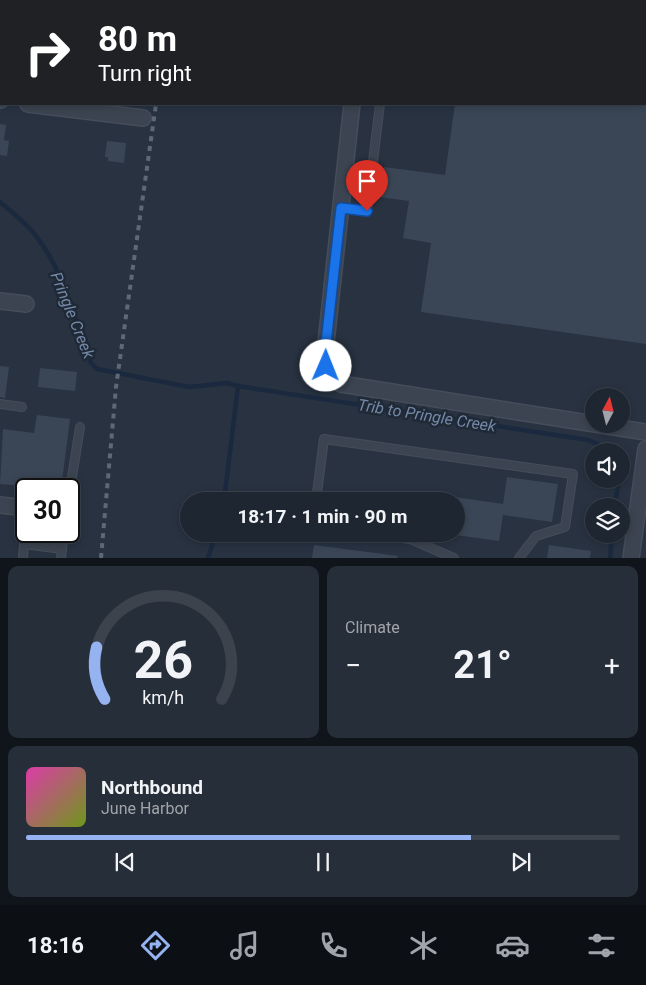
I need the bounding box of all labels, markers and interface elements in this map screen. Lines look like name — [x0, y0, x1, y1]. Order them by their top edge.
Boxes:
text: 80 m — [98, 19, 177, 60]
icon: right — [15, 20, 80, 85]
text: Turn right — [98, 61, 192, 86]
pin — [346, 160, 388, 211]
icon: arrive — [353, 167, 381, 195]
water label: Pringle Creek — [47, 269, 99, 362]
position arrow — [299, 339, 351, 391]
north arrow — [585, 388, 630, 432]
map controls — [585, 388, 630, 543]
water label: Trib to Pringle Creek — [356, 395, 498, 436]
button: sound — [585, 443, 630, 488]
speed limit sign: 30 — [15, 478, 80, 543]
button: layers — [585, 498, 630, 543]
text: 18:17 · 1 min · 90 m — [237, 505, 408, 528]
text: Climate — [345, 618, 400, 637]
text: 26 — [134, 630, 193, 691]
text: 21° — [453, 643, 512, 687]
text: − — [345, 649, 361, 682]
text: + — [604, 649, 620, 682]
text: km/h — [143, 687, 184, 708]
text: Northbound — [101, 776, 203, 799]
text: June Harbor — [101, 799, 189, 818]
icon: previous — [111, 848, 139, 876]
icon: pause — [309, 848, 337, 876]
icon: next — [507, 848, 535, 876]
icon: directions — [138, 928, 173, 963]
icon: music — [227, 928, 262, 963]
icon: phone — [316, 928, 351, 963]
icon: climate — [406, 928, 441, 963]
icon: car — [495, 928, 530, 963]
icon: filters — [584, 928, 619, 963]
text: 18:16 — [27, 933, 84, 958]

